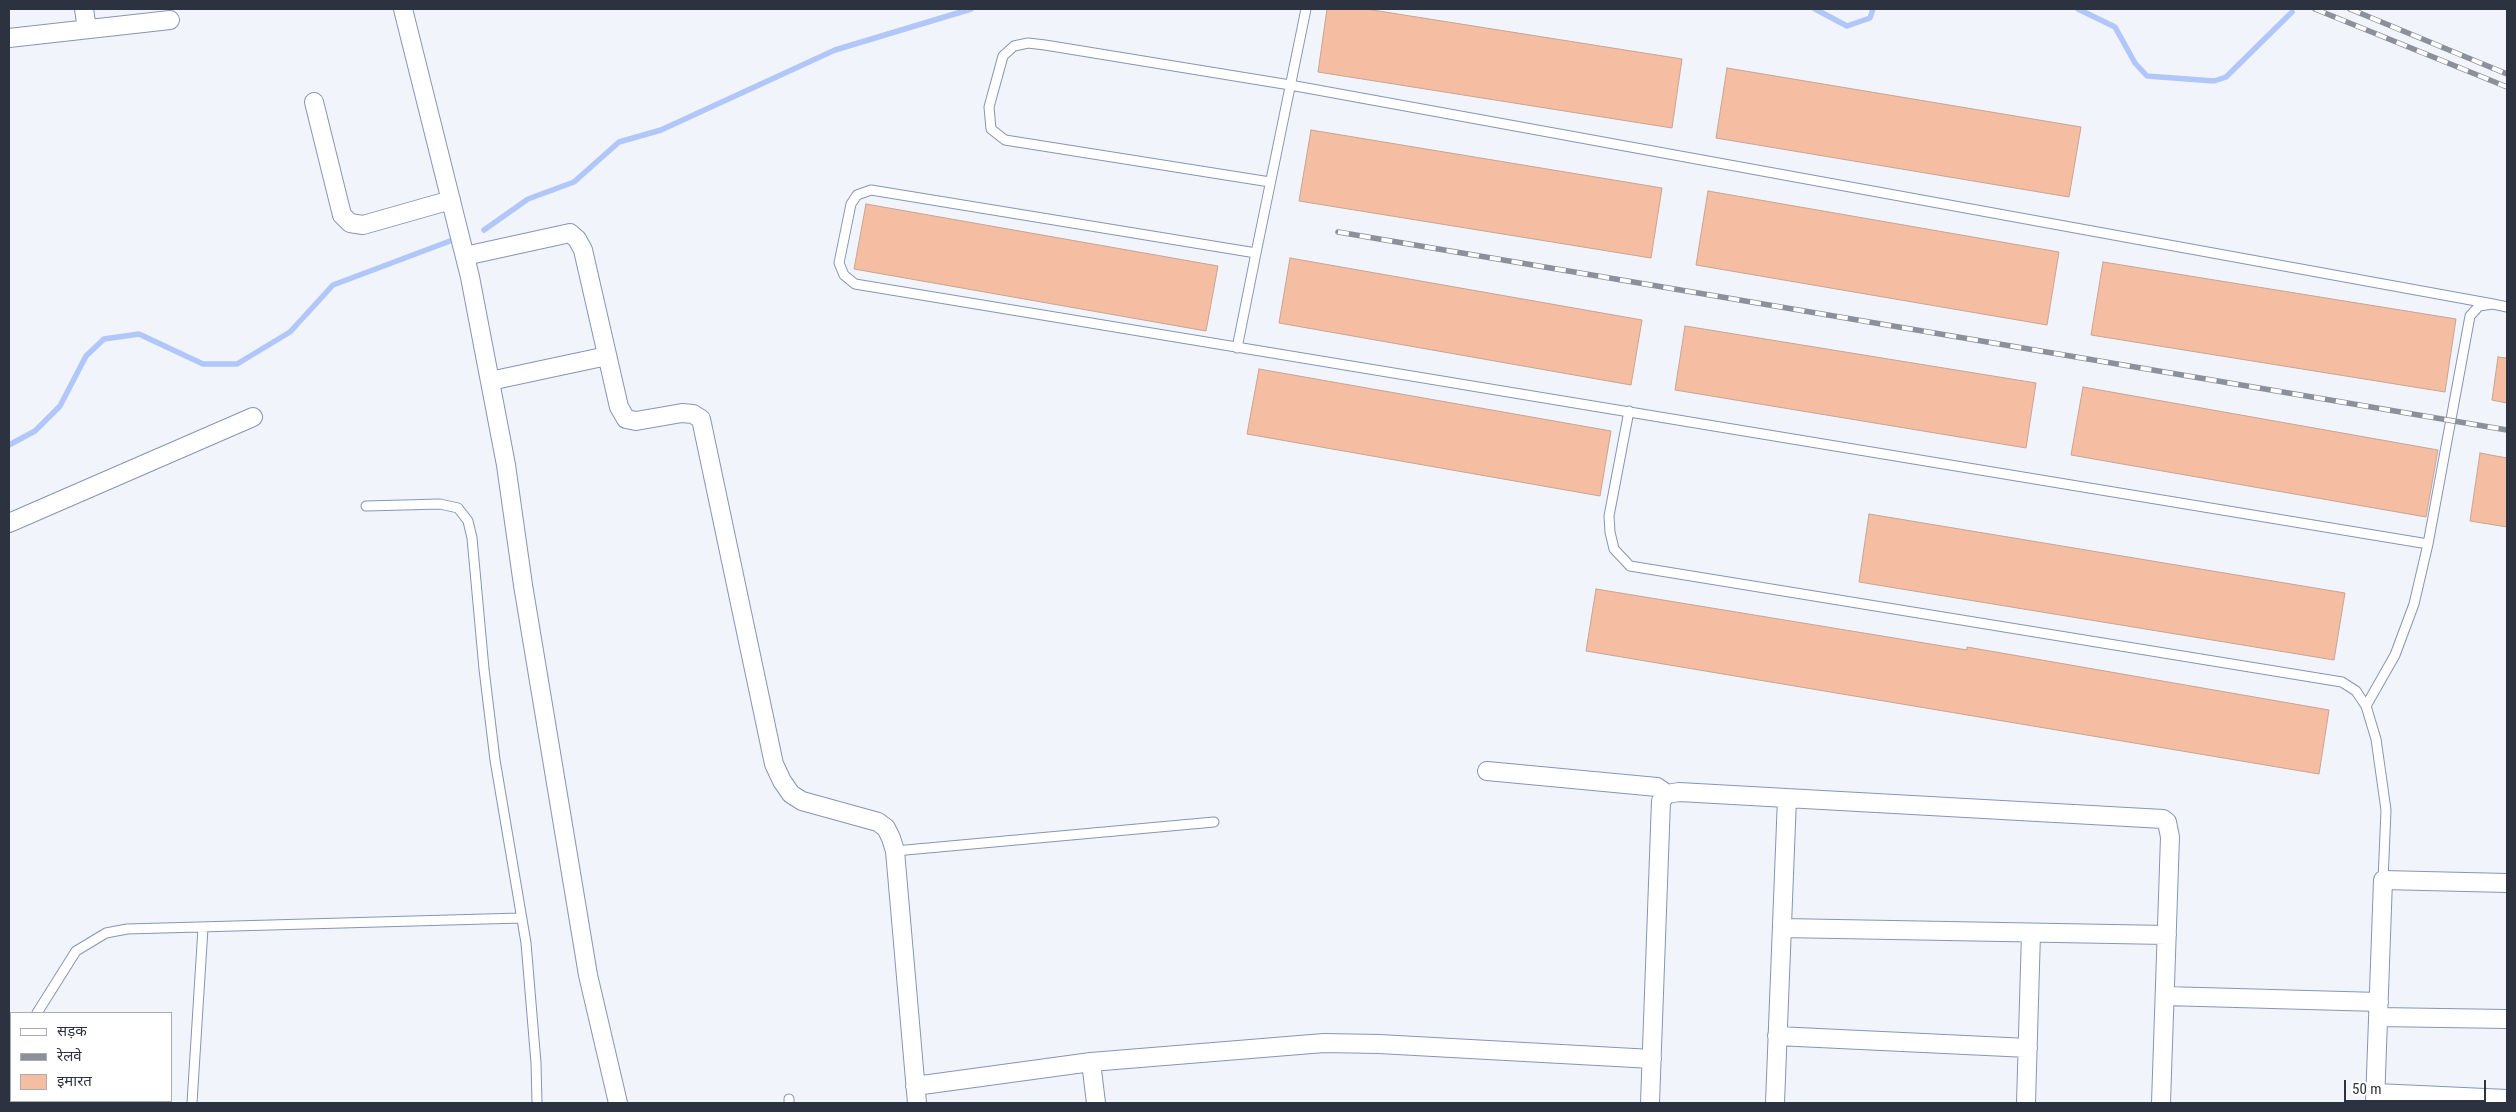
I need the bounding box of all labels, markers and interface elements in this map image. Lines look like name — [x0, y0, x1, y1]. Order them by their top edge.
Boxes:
legend — [10, 1012, 172, 1102]
text: सड़क — [57, 1022, 87, 1040]
text: रेलवे — [57, 1047, 82, 1065]
scale bar — [2346, 1070, 2488, 1102]
text: इमारत — [57, 1072, 92, 1090]
text: 50 m — [2352, 1080, 2382, 1098]

